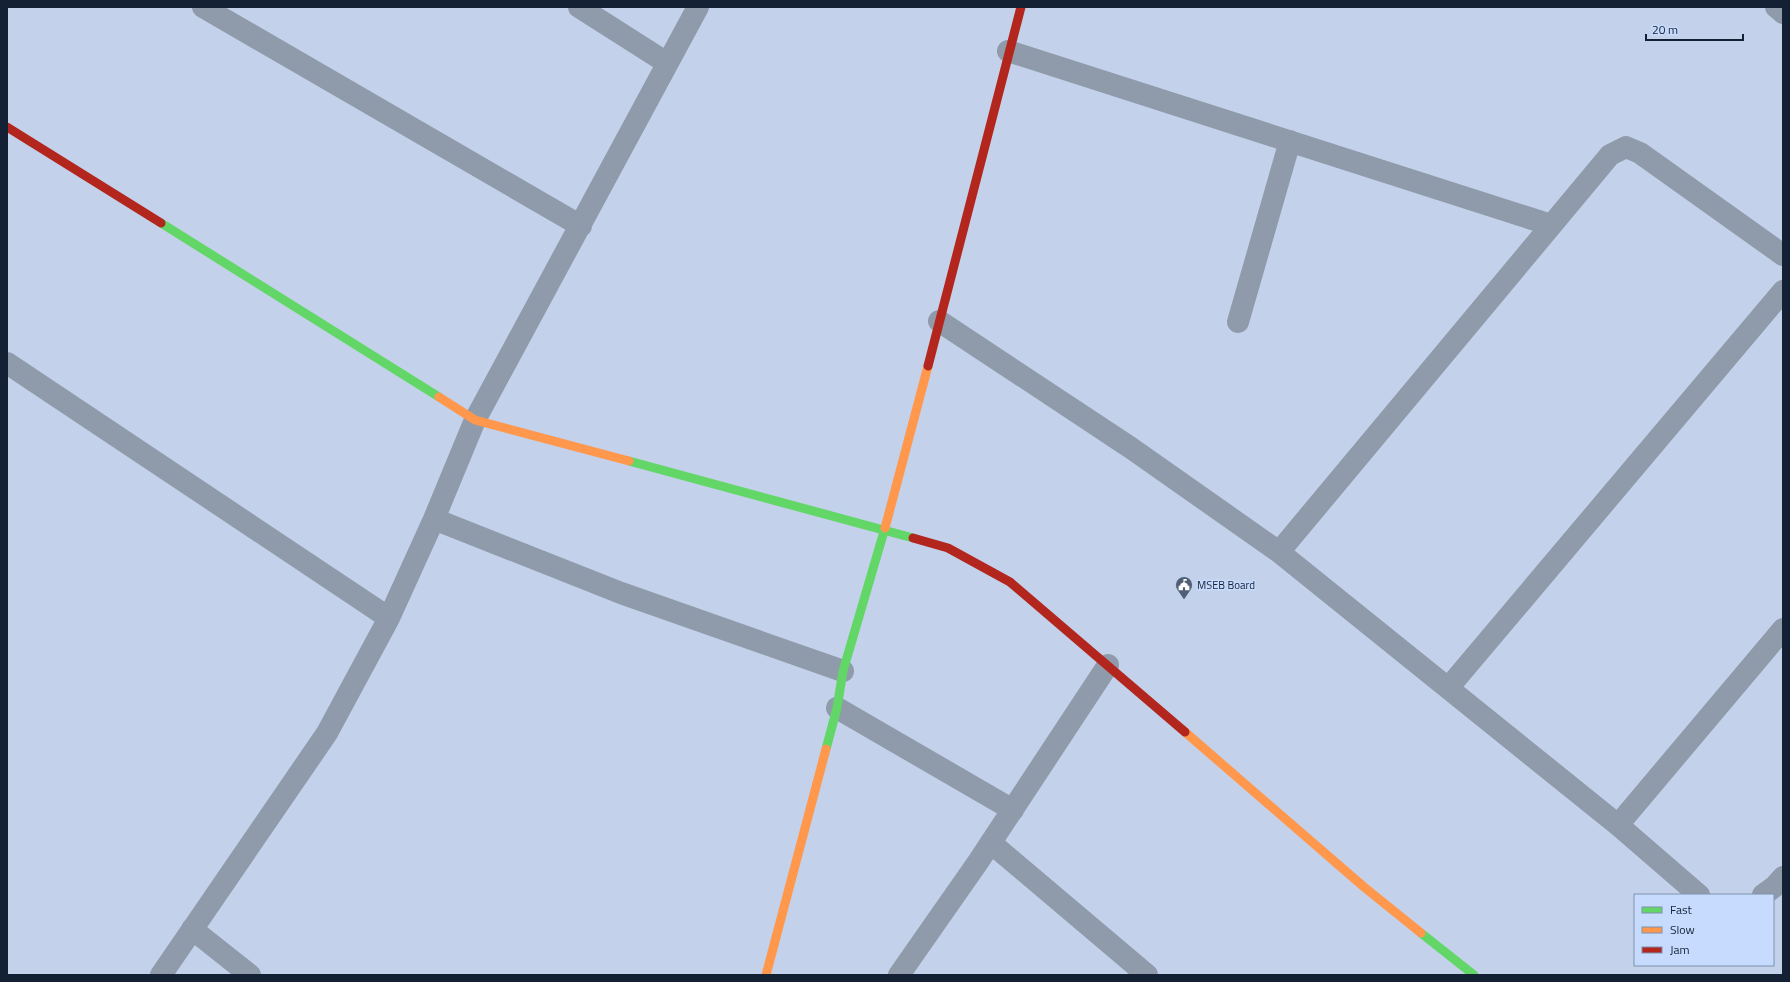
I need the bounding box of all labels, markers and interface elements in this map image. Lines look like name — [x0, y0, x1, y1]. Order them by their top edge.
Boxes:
scale bar — [1646, 16, 1743, 42]
text: 20 m — [1652, 20, 1678, 39]
public building icon: MSEB Board — [1174, 575, 1194, 600]
place label: MSEB Board — [1197, 577, 1255, 593]
legend — [1634, 894, 1774, 966]
text: Fast — [1670, 900, 1693, 919]
text: Slow — [1670, 920, 1695, 939]
text: Jam — [1670, 940, 1690, 959]

